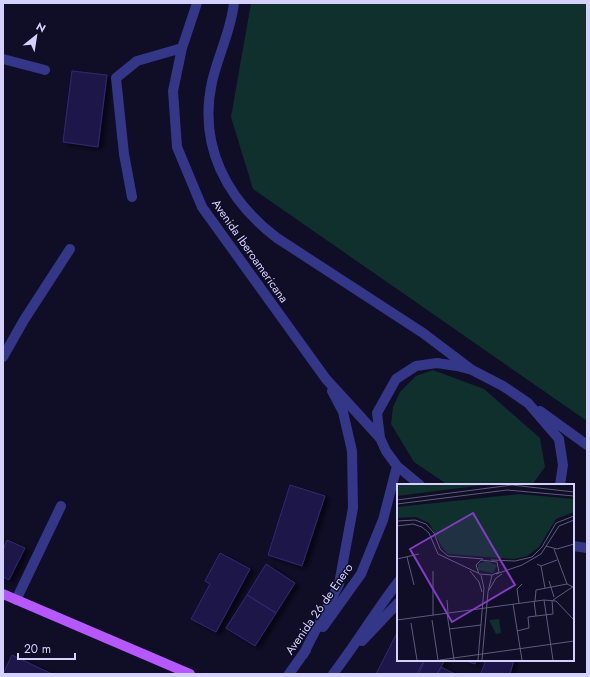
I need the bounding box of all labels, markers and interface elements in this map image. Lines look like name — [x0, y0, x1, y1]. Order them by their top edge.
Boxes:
north arrow — [16, 16, 56, 56]
text: N — [33, 18, 49, 36]
street label: Avenida Iberoamericana — [207, 196, 293, 307]
inset map — [397, 484, 574, 661]
street label: Avenida 26 de Enero — [281, 559, 358, 658]
scale bar — [18, 635, 75, 661]
text: 20 m — [24, 640, 51, 658]

